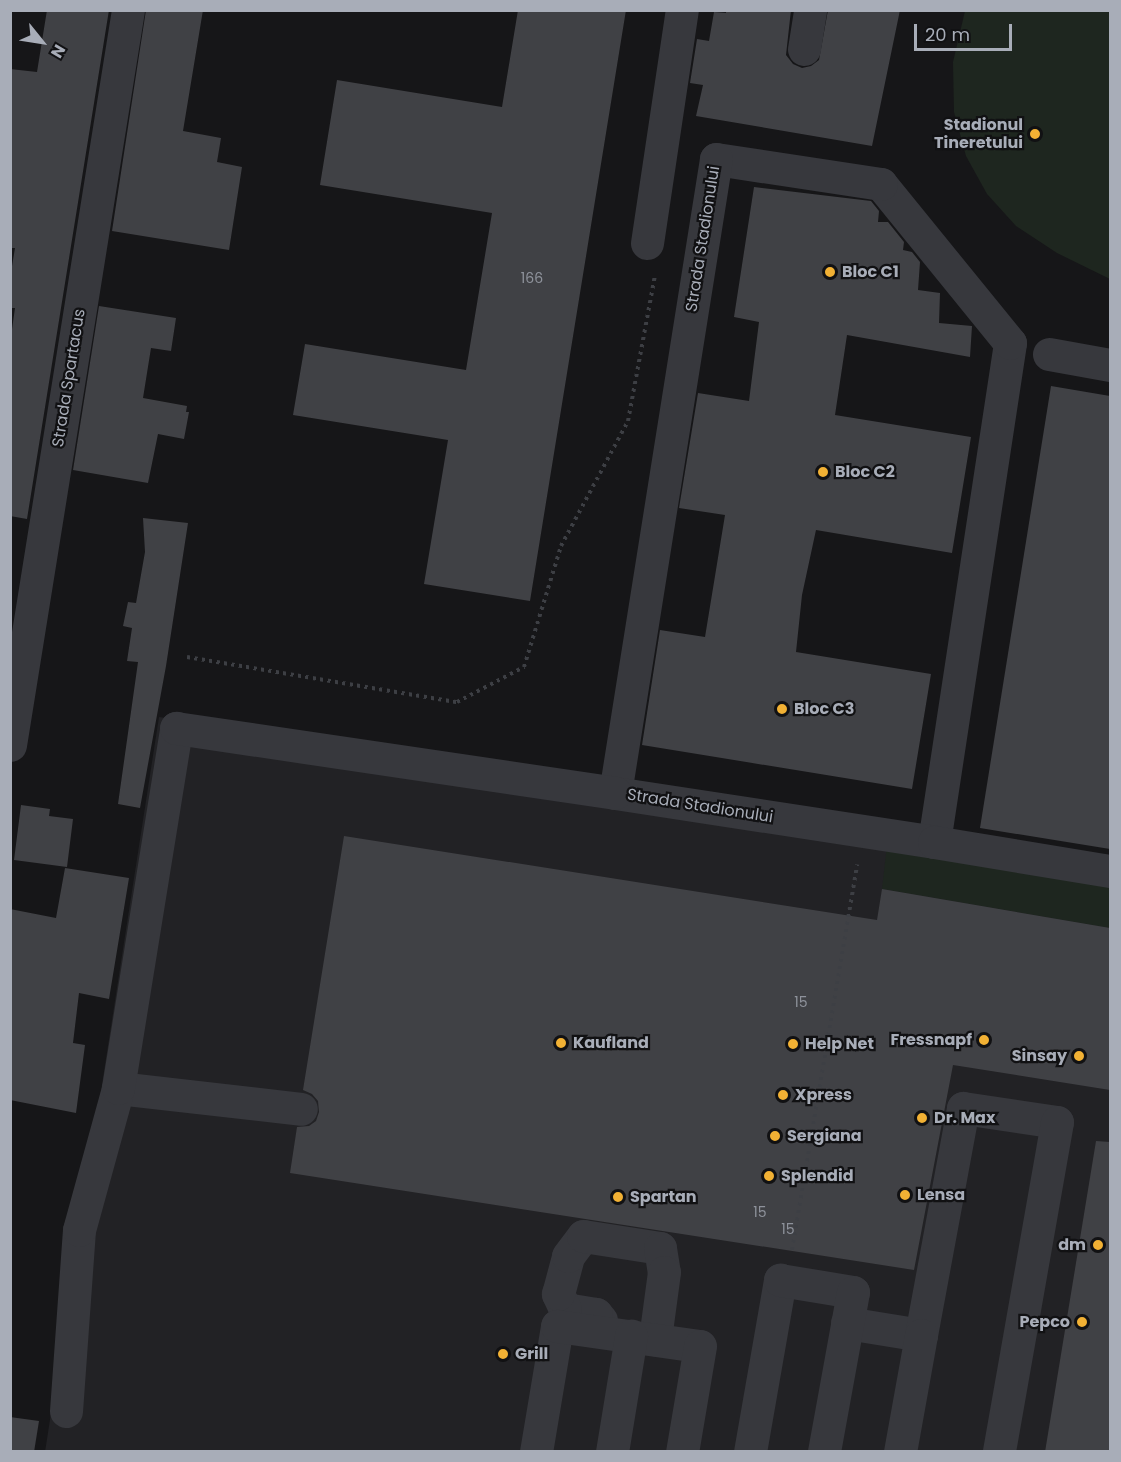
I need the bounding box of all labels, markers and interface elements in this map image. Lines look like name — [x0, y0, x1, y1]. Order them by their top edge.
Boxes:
north arrow — [12, 12, 72, 72]
scale bar — [917, 12, 1014, 50]
text: 20 m — [925, 22, 970, 47]
text: N — [45, 40, 71, 62]
place label: Stadionul Tineretului — [934, 115, 1023, 153]
marker: Stadionul Tineretului — [1028, 127, 1042, 141]
street label: Strada Stadionului — [682, 165, 724, 313]
place label: Bloc C1 — [842, 262, 899, 282]
marker: Bloc C1 — [823, 265, 837, 279]
house number: 166 — [521, 270, 543, 286]
street label: Strada Spartacus — [49, 307, 89, 449]
place label: Bloc C2 — [835, 462, 895, 482]
marker: Bloc C2 — [816, 465, 830, 479]
place label: Bloc C3 — [794, 699, 854, 719]
marker: Bloc C3 — [775, 702, 789, 716]
street label: Strada Stadionului — [626, 785, 774, 827]
house number: 15 — [794, 994, 808, 1010]
place label: Fressnapf — [890, 1030, 972, 1050]
place label: Kaufland — [573, 1033, 649, 1053]
marker: Fressnapf — [977, 1033, 991, 1047]
place label: Help Net — [805, 1034, 874, 1054]
marker: Kaufland — [554, 1036, 568, 1050]
marker: Help Net — [786, 1037, 800, 1051]
place label: Sinsay — [1012, 1046, 1067, 1066]
marker: Sinsay — [1072, 1049, 1086, 1063]
place label: Xpress — [795, 1085, 852, 1105]
marker: Xpress — [776, 1088, 790, 1102]
place label: Dr. Max — [934, 1108, 995, 1128]
marker: Dr. Max — [915, 1111, 929, 1125]
place label: Sergiana — [787, 1126, 862, 1146]
marker: Sergiana — [768, 1129, 782, 1143]
place label: Splendid — [781, 1166, 854, 1186]
marker: Splendid — [762, 1169, 776, 1183]
place label: Lensa — [917, 1185, 965, 1205]
place label: Spartan — [630, 1187, 697, 1207]
marker: Lensa — [898, 1188, 912, 1202]
marker: Spartan — [611, 1190, 625, 1204]
house number: 15 — [753, 1204, 767, 1220]
house number: 15 — [781, 1221, 795, 1237]
place label: dm — [1058, 1235, 1086, 1255]
marker: dm — [1091, 1238, 1105, 1252]
place label: Pepco — [1019, 1312, 1070, 1332]
marker: Pepco — [1075, 1315, 1089, 1329]
place label: Grill — [515, 1344, 548, 1364]
marker: Grill — [496, 1347, 510, 1361]

